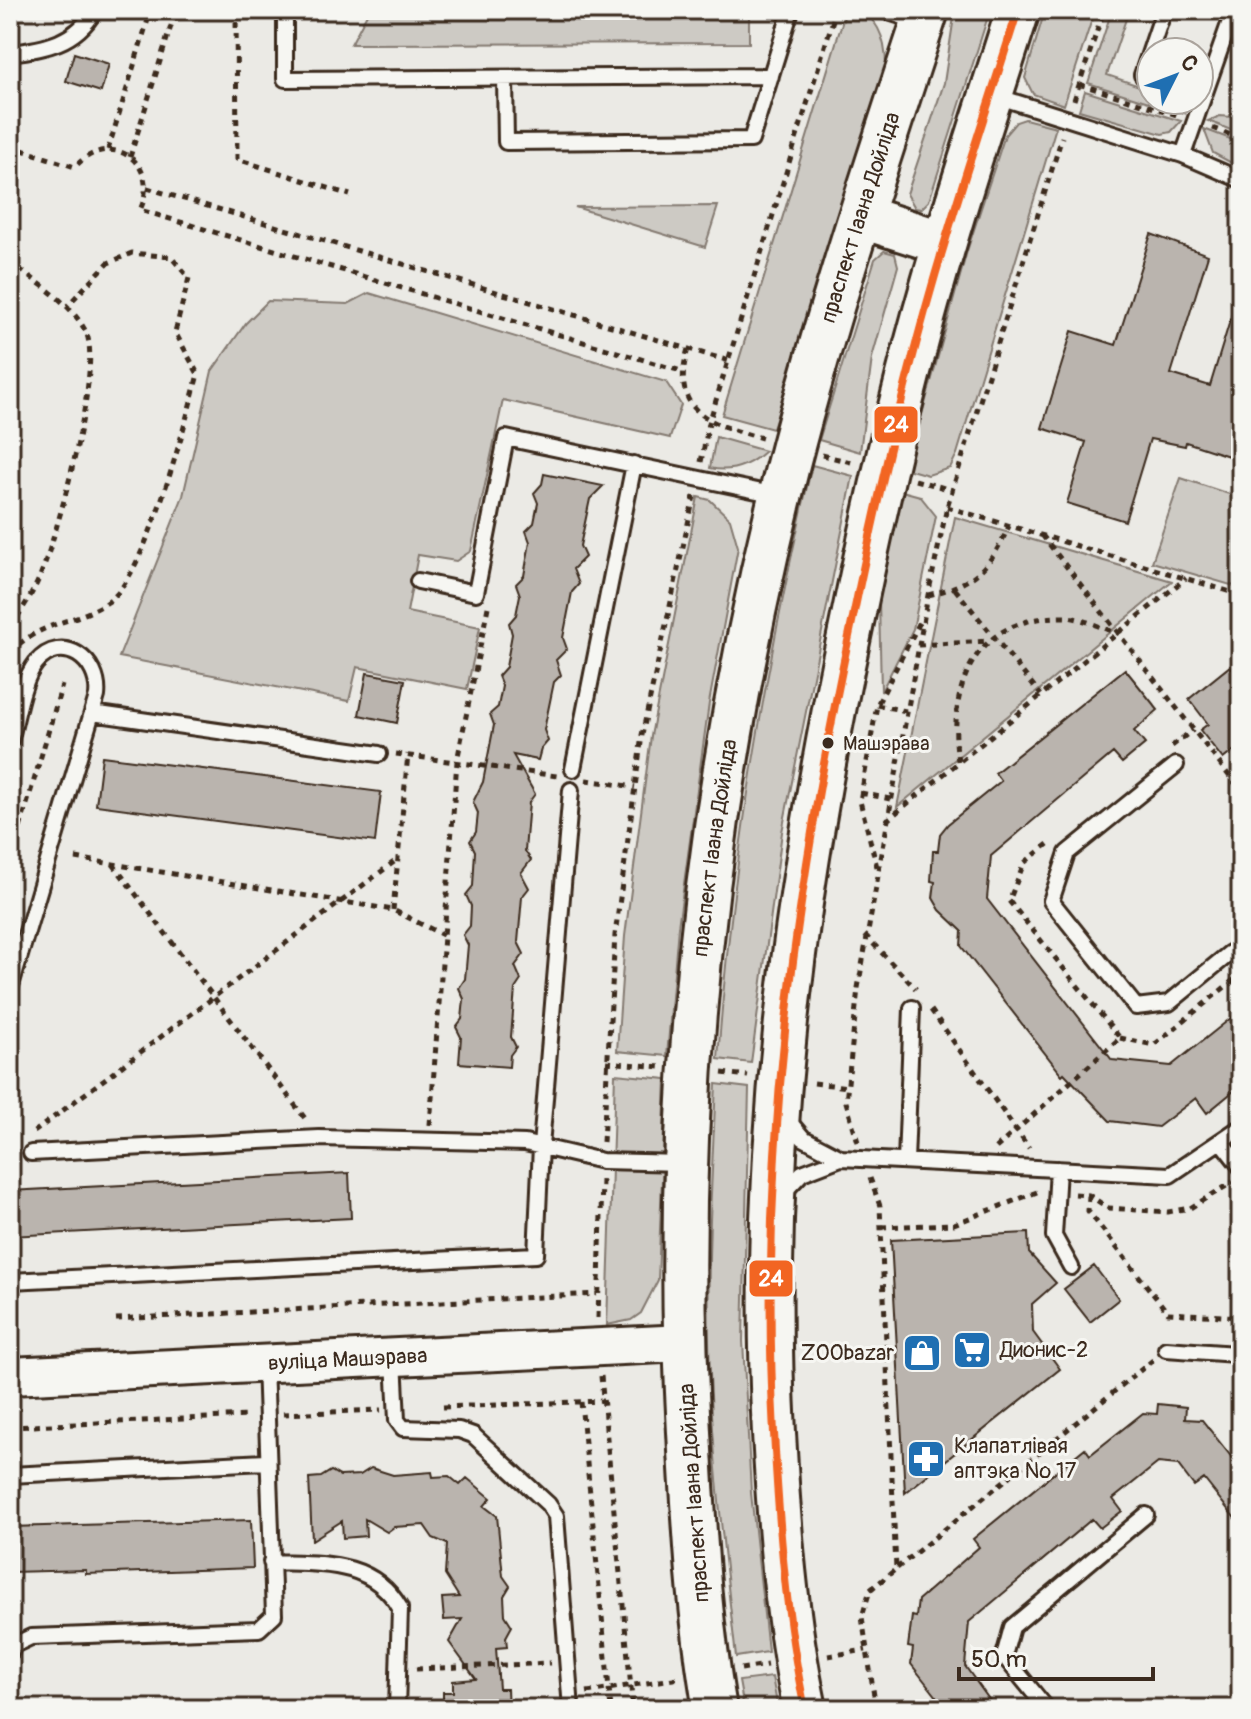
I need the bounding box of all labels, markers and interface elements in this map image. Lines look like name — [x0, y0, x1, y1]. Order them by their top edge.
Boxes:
north arrow — [1135, 36, 1215, 116]
text: С — [1174, 49, 1204, 78]
street label: праспект Іаана Дойліда — [814, 109, 907, 326]
line badge: 24 — [873, 405, 919, 444]
text: 24 — [883, 411, 909, 439]
place label: Машэрава — [843, 731, 929, 756]
marker: Машэрава — [820, 735, 836, 751]
street label: праспект Іаана Дойліда — [686, 737, 744, 958]
line badge: 24 — [748, 1259, 794, 1298]
text: 24 — [758, 1265, 784, 1293]
supermarket icon: Дионис-2 — [951, 1329, 993, 1371]
shop icon: ZOObazar — [901, 1332, 943, 1374]
place label: Дионис-2 — [999, 1336, 1088, 1364]
place label: ZOObazar — [800, 1339, 894, 1367]
street label: вуліца Машэрава — [267, 1342, 428, 1377]
street label: праспект Іаана Дойліда — [672, 1383, 716, 1603]
place label: Клапатлівая аптэка № 17 — [954, 1432, 1077, 1485]
pharmacy icon: Клапатлівая аптэка № 17 — [905, 1438, 947, 1480]
scale bar — [959, 1631, 1153, 1681]
text: 50 m — [971, 1645, 1027, 1674]

